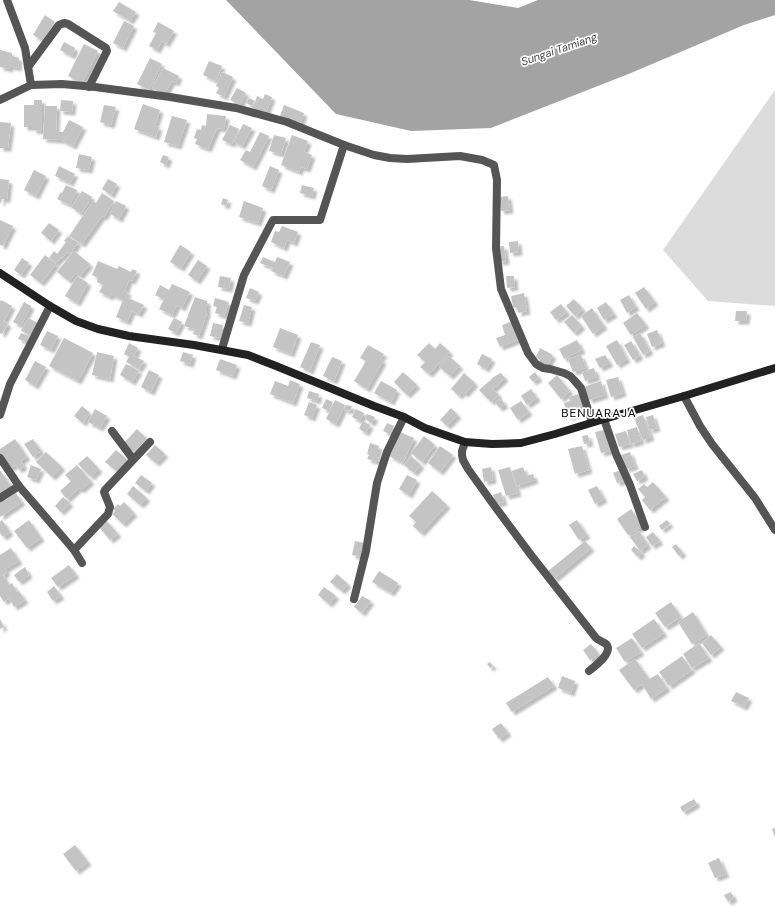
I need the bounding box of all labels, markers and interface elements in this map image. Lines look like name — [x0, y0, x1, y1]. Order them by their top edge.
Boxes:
water label: Sungai Tamiang — [519, 29, 600, 69]
district label: BENUARAJA — [561, 405, 637, 421]

